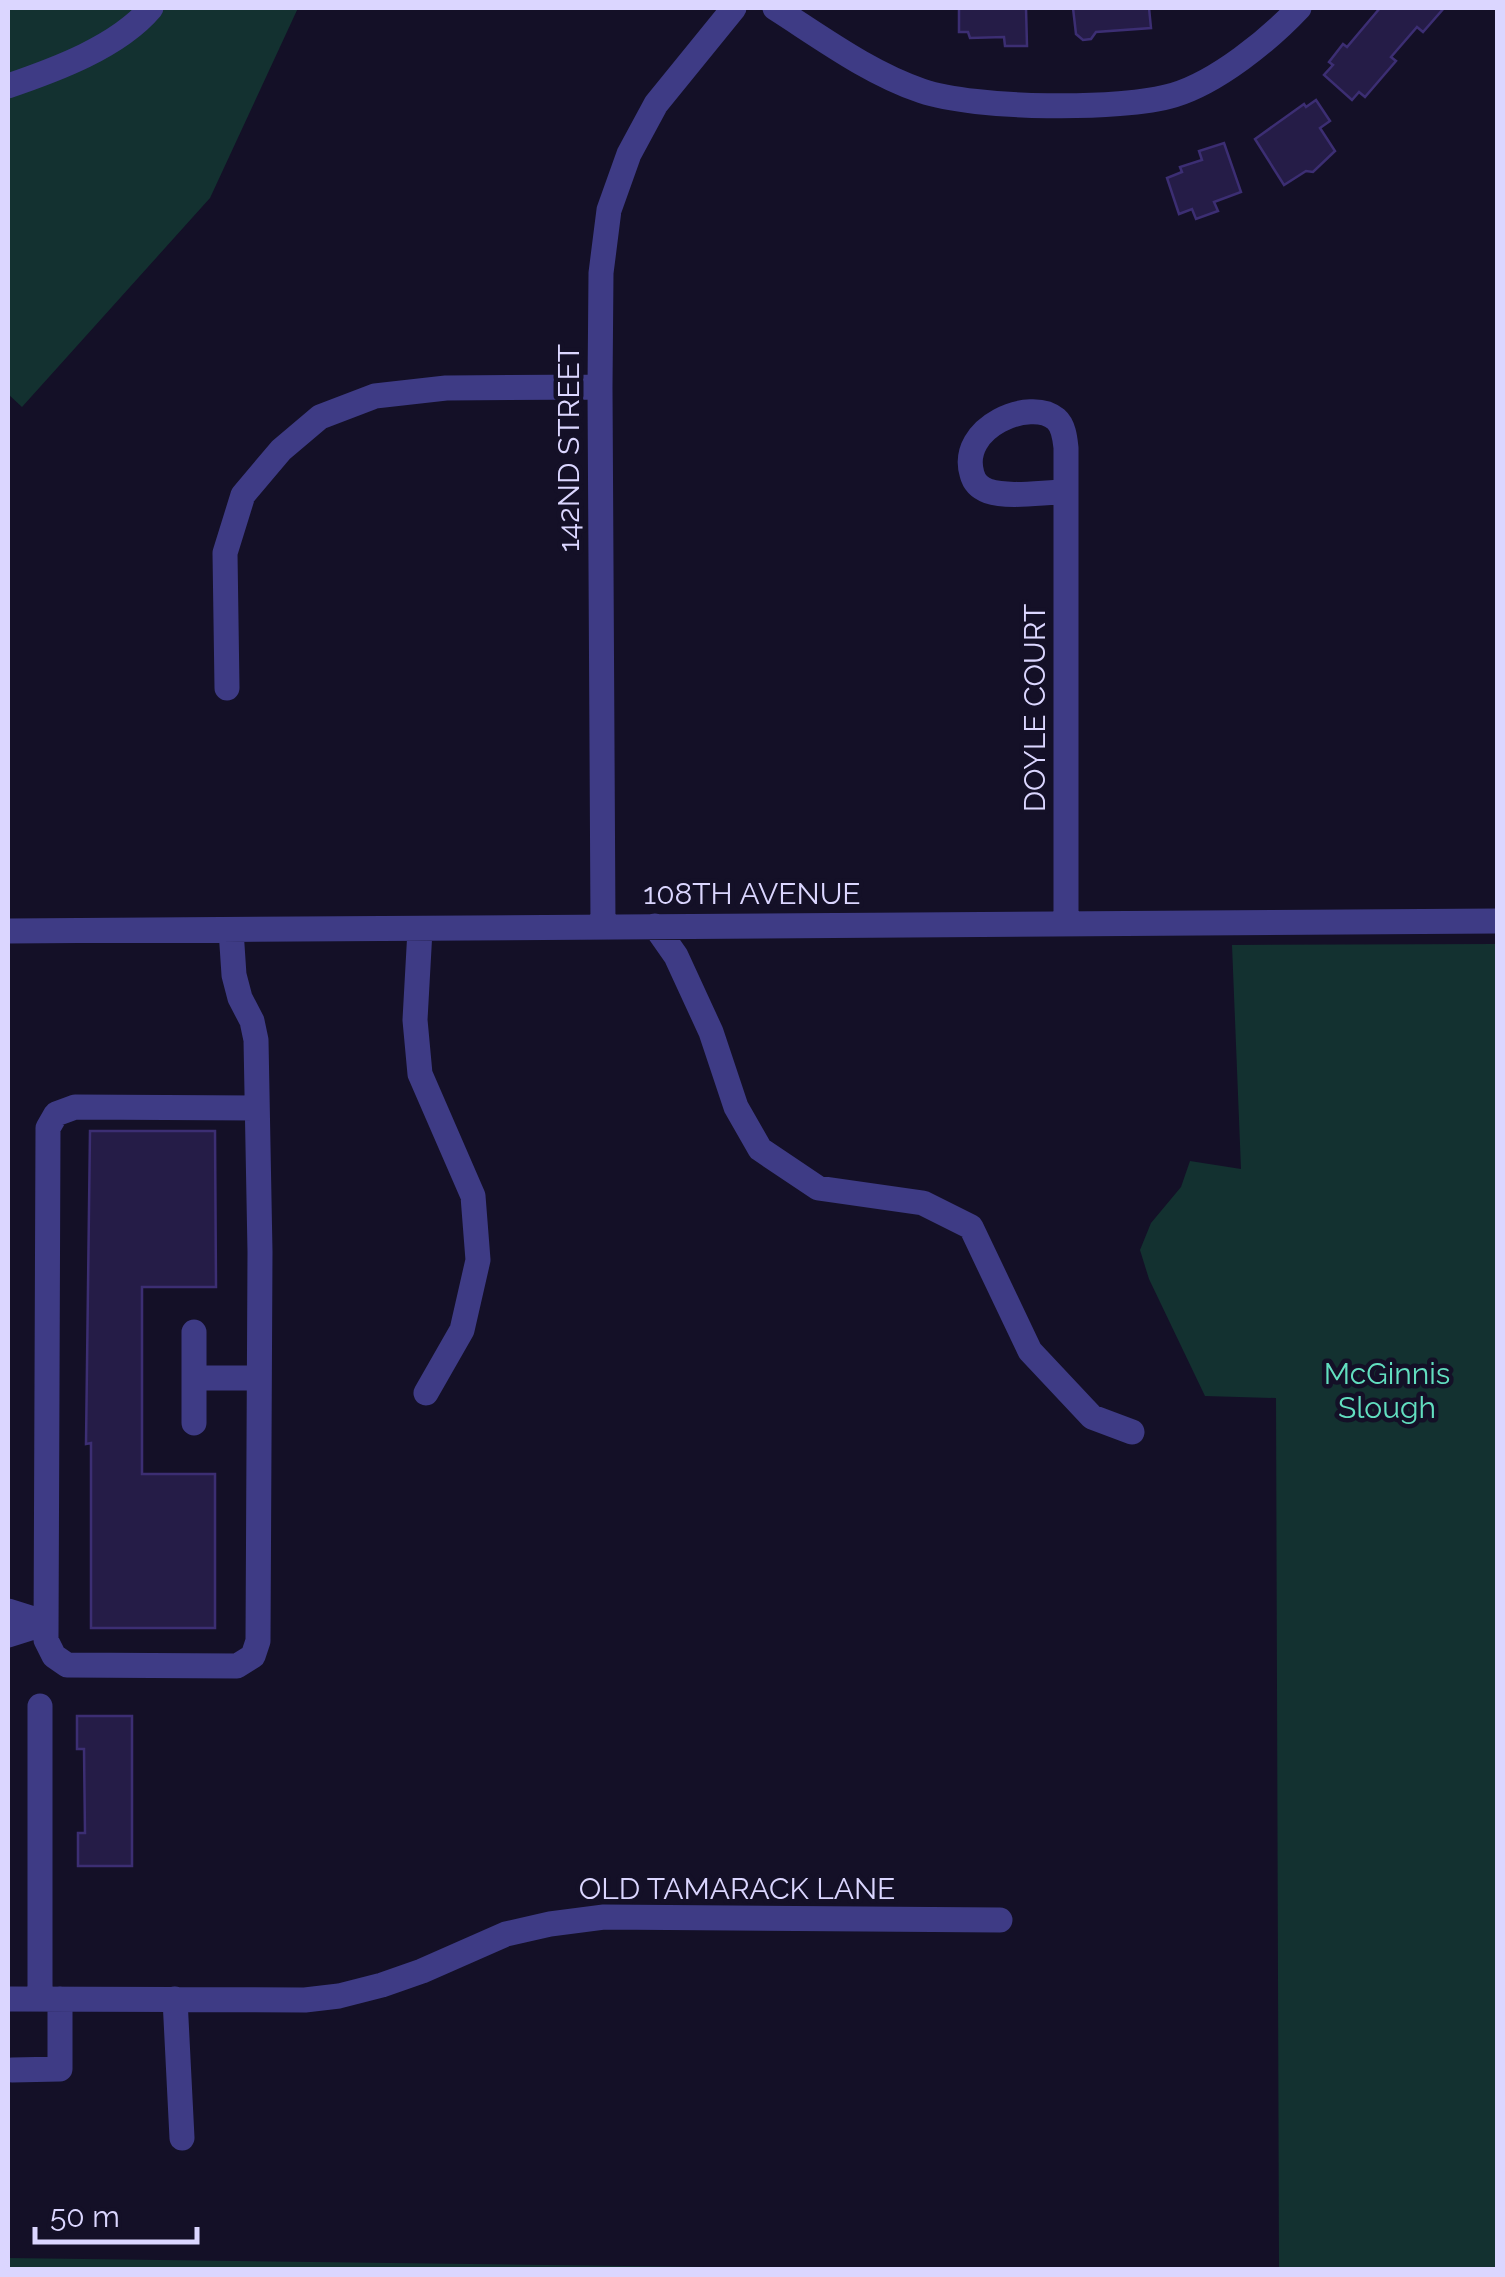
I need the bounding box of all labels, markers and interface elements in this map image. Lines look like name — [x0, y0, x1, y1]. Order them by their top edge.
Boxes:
street label: 142ND STREET — [551, 344, 586, 552]
street label: DOYLE COURT — [1017, 604, 1052, 812]
street label: 108TH AVENUE — [643, 876, 861, 911]
park label: McGinnis Slough — [1324, 1356, 1450, 1425]
street label: OLD TAMARACK LANE — [579, 1871, 895, 1906]
scale bar — [35, 2182, 198, 2244]
text: 50 m — [50, 2199, 120, 2234]

